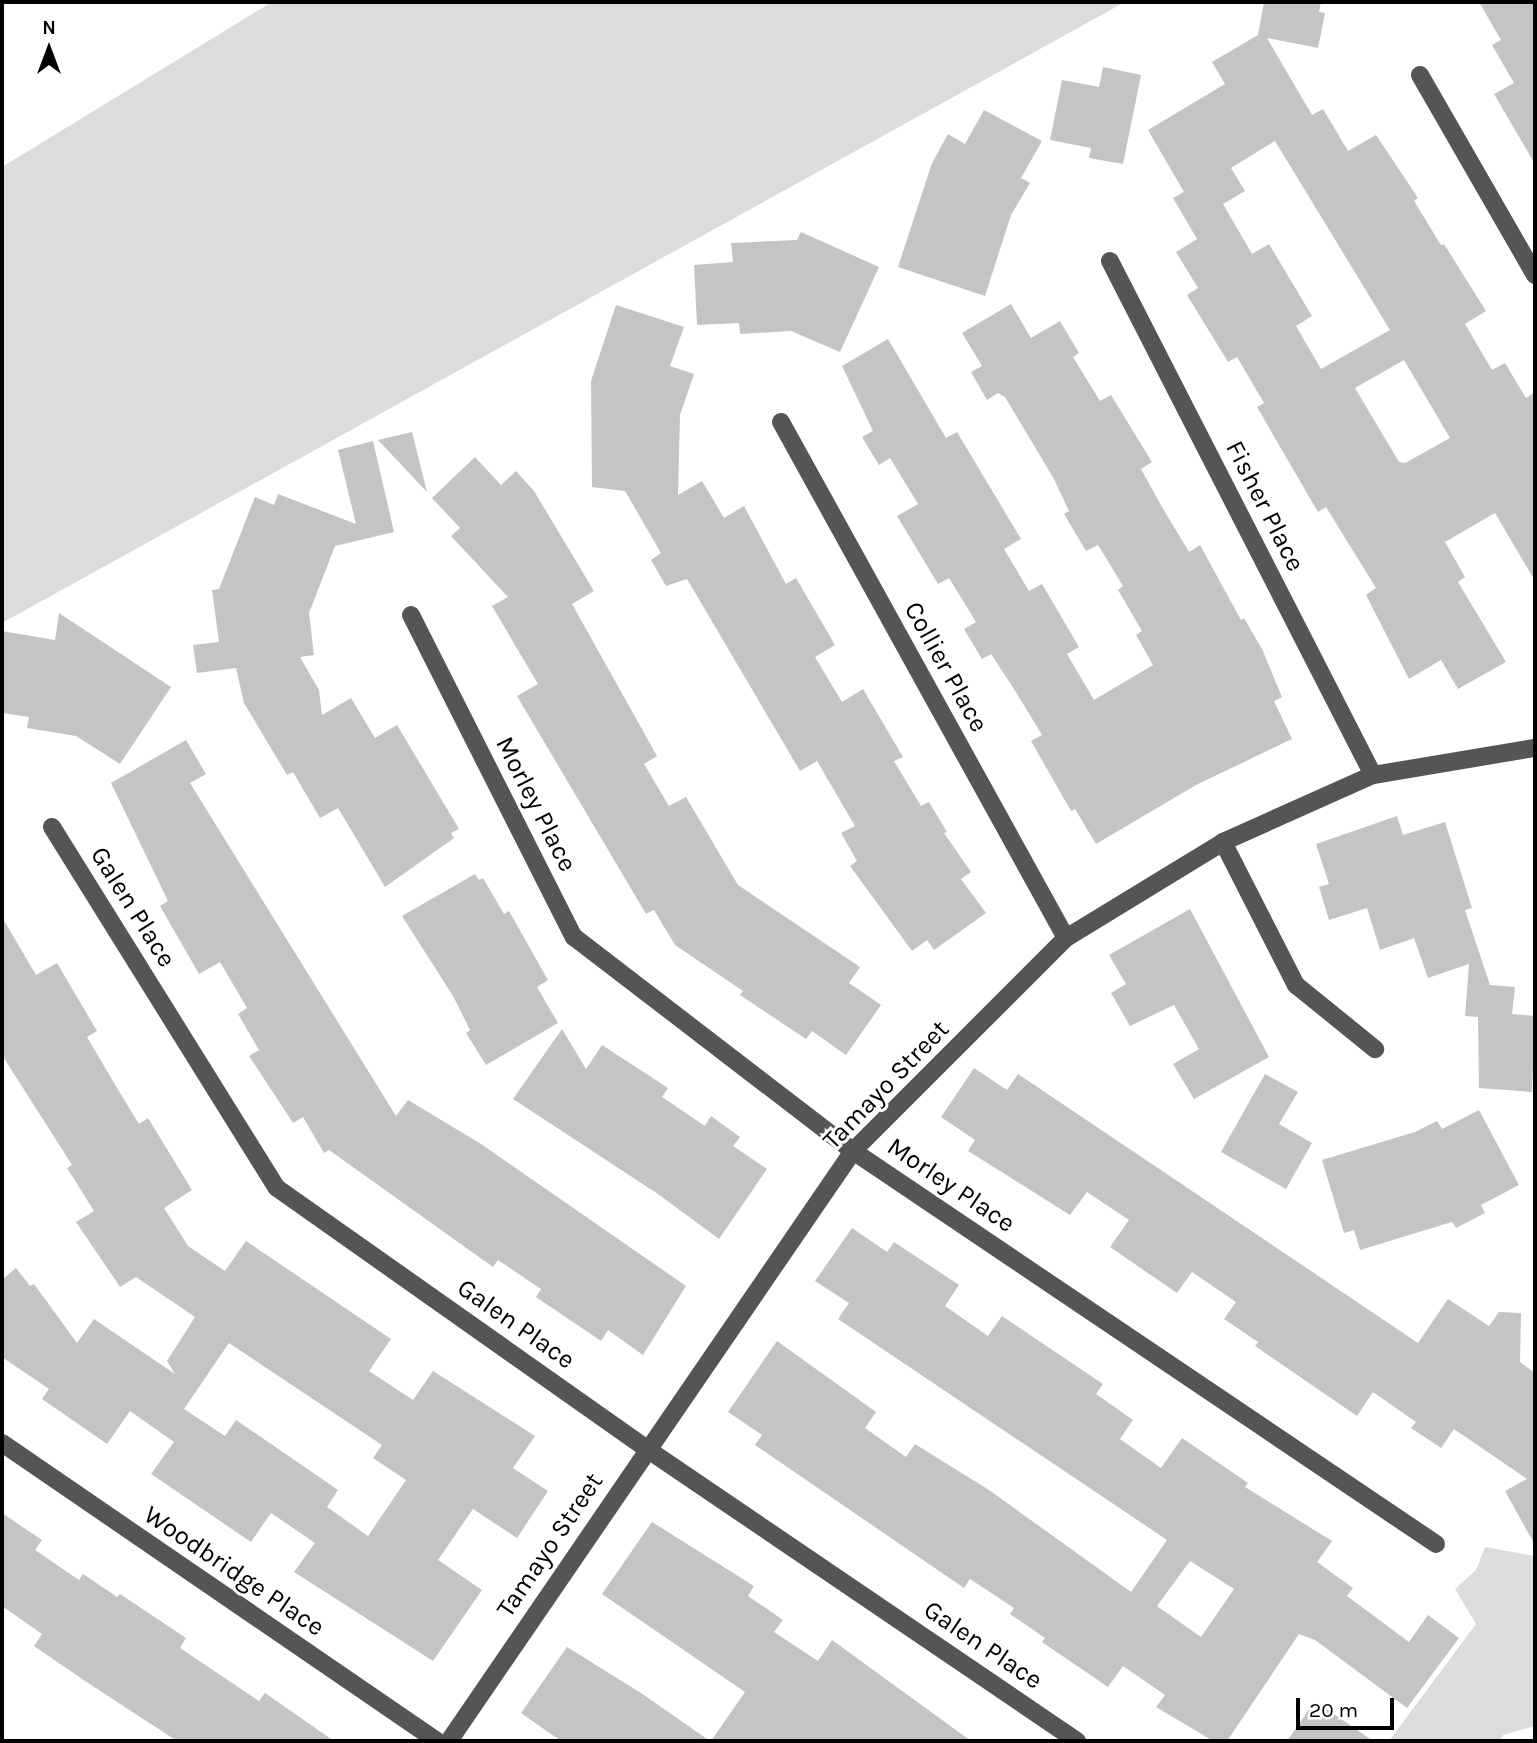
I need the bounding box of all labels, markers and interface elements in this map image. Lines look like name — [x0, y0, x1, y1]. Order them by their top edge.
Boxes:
north arrow — [14, 14, 84, 84]
text: N — [42, 17, 56, 39]
street label: Fisher Place — [1219, 435, 1311, 577]
street label: Collier Place — [897, 596, 995, 738]
street label: Morley Place — [489, 731, 583, 877]
street label: Galen Place — [84, 841, 182, 973]
street label: Tamayo Street — [817, 1014, 955, 1156]
street label: Morley Place — [881, 1131, 1021, 1239]
street label: Galen Place — [451, 1272, 581, 1376]
street label: Tamayo Street — [490, 1467, 610, 1623]
street label: Woodbridge Place — [138, 1499, 330, 1643]
street label: Galen Place — [918, 1594, 1048, 1696]
scale bar — [1299, 1684, 1397, 1728]
text: 20 m — [1309, 1698, 1358, 1722]

